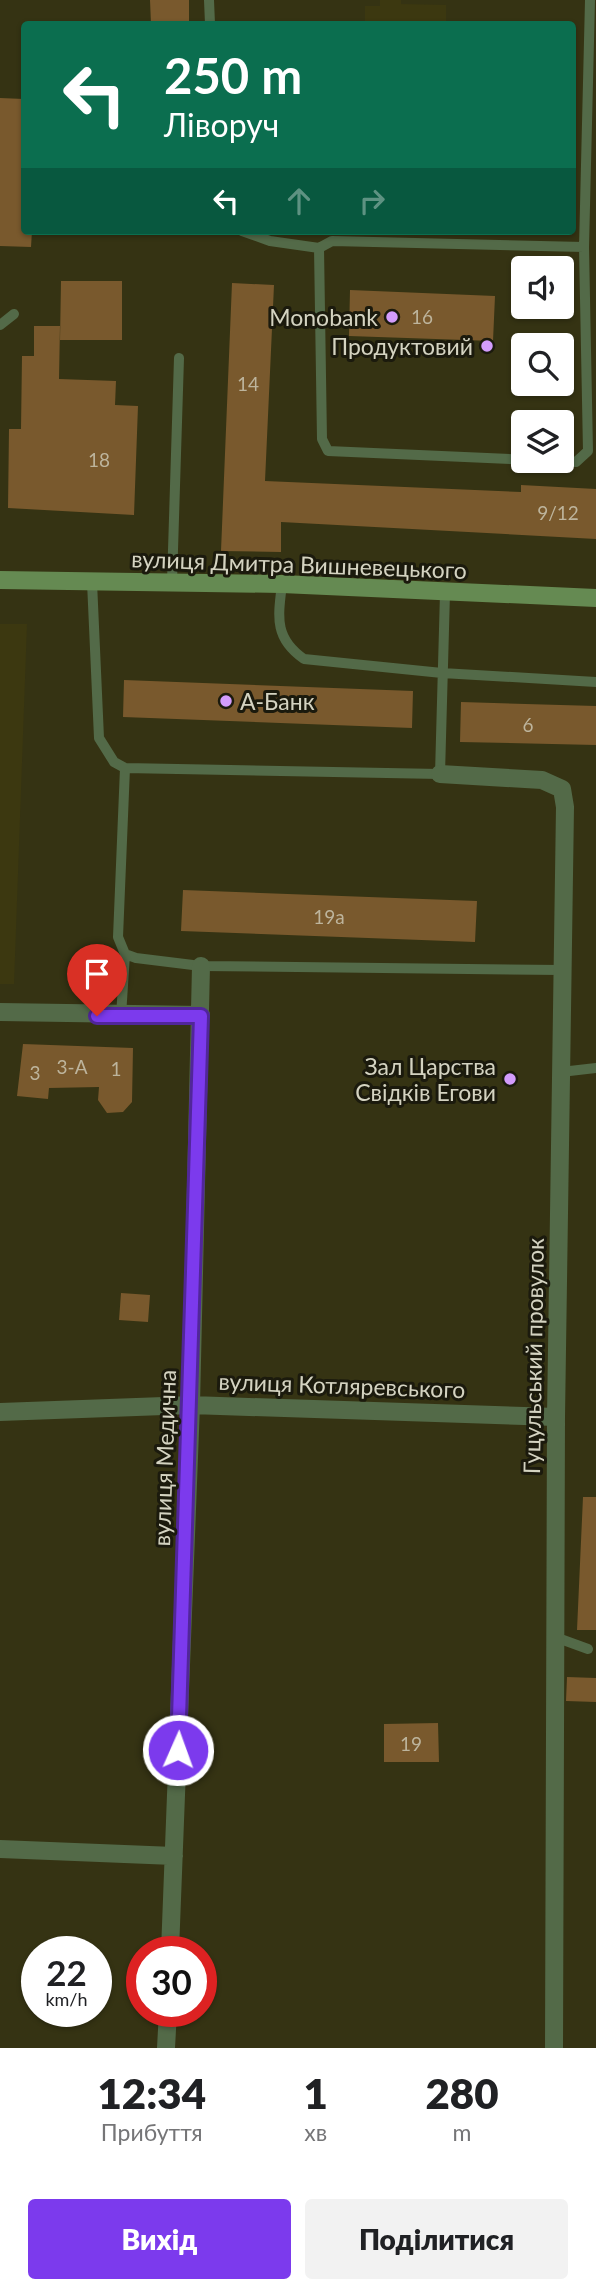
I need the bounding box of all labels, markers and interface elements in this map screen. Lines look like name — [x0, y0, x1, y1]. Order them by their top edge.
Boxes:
text: 250 m — [164, 46, 302, 104]
icon: left — [49, 49, 140, 140]
text: Ліворуч — [164, 105, 279, 144]
icon: left — [207, 182, 245, 220]
icon: ahead — [280, 182, 318, 220]
icon: right — [353, 182, 391, 220]
map controls — [511, 256, 574, 473]
button: sound — [511, 256, 574, 319]
place label: Monobank — [269, 303, 378, 331]
house number: 16 — [411, 305, 433, 328]
marker: Monobank — [384, 309, 400, 325]
place label: Продуктовий — [331, 332, 473, 360]
button: search — [511, 333, 574, 396]
marker: Продуктовий — [479, 338, 495, 354]
house number: 14 — [237, 372, 259, 395]
button: layers — [511, 410, 574, 473]
house number: 18 — [88, 448, 110, 471]
house number: 9/12 — [537, 501, 579, 524]
street label: вулиця Дмитра Вишневецького — [131, 544, 467, 584]
place label: А-Банк — [240, 687, 315, 715]
marker: А-Банк — [218, 693, 234, 709]
house number: 6 — [522, 713, 534, 736]
house number: 19а — [313, 905, 345, 928]
pin — [67, 944, 127, 1016]
icon: arrive — [78, 955, 116, 993]
place label: Зал Царства Свiдкiв Егови — [355, 1052, 496, 1106]
house number: 3-А — [57, 1055, 88, 1078]
house number: 1 — [110, 1057, 122, 1080]
house number: 3 — [29, 1061, 41, 1084]
marker: Зал Царства Свiдкiв Егови — [502, 1071, 518, 1087]
street label: Гуцульський провулок — [517, 1238, 549, 1474]
street label: вулиця Котляревського — [218, 1367, 466, 1403]
street label: вулиця Медична — [147, 1369, 181, 1547]
position arrow — [141, 1713, 215, 1787]
house number: 19 — [400, 1732, 422, 1755]
speed limit sign: 30 — [126, 1936, 217, 2027]
text: 22 — [46, 1951, 87, 1993]
text: km/h — [45, 1988, 88, 2010]
text: 12:34 — [97, 2068, 206, 2118]
text: 1 — [304, 2068, 328, 2118]
text: 280 — [425, 2068, 499, 2118]
text: Прибуття — [101, 2118, 203, 2146]
text: хв — [304, 2118, 327, 2146]
text: m — [452, 2118, 471, 2146]
button: Вихід — [28, 2199, 291, 2279]
button: Поділитися — [305, 2199, 568, 2279]

